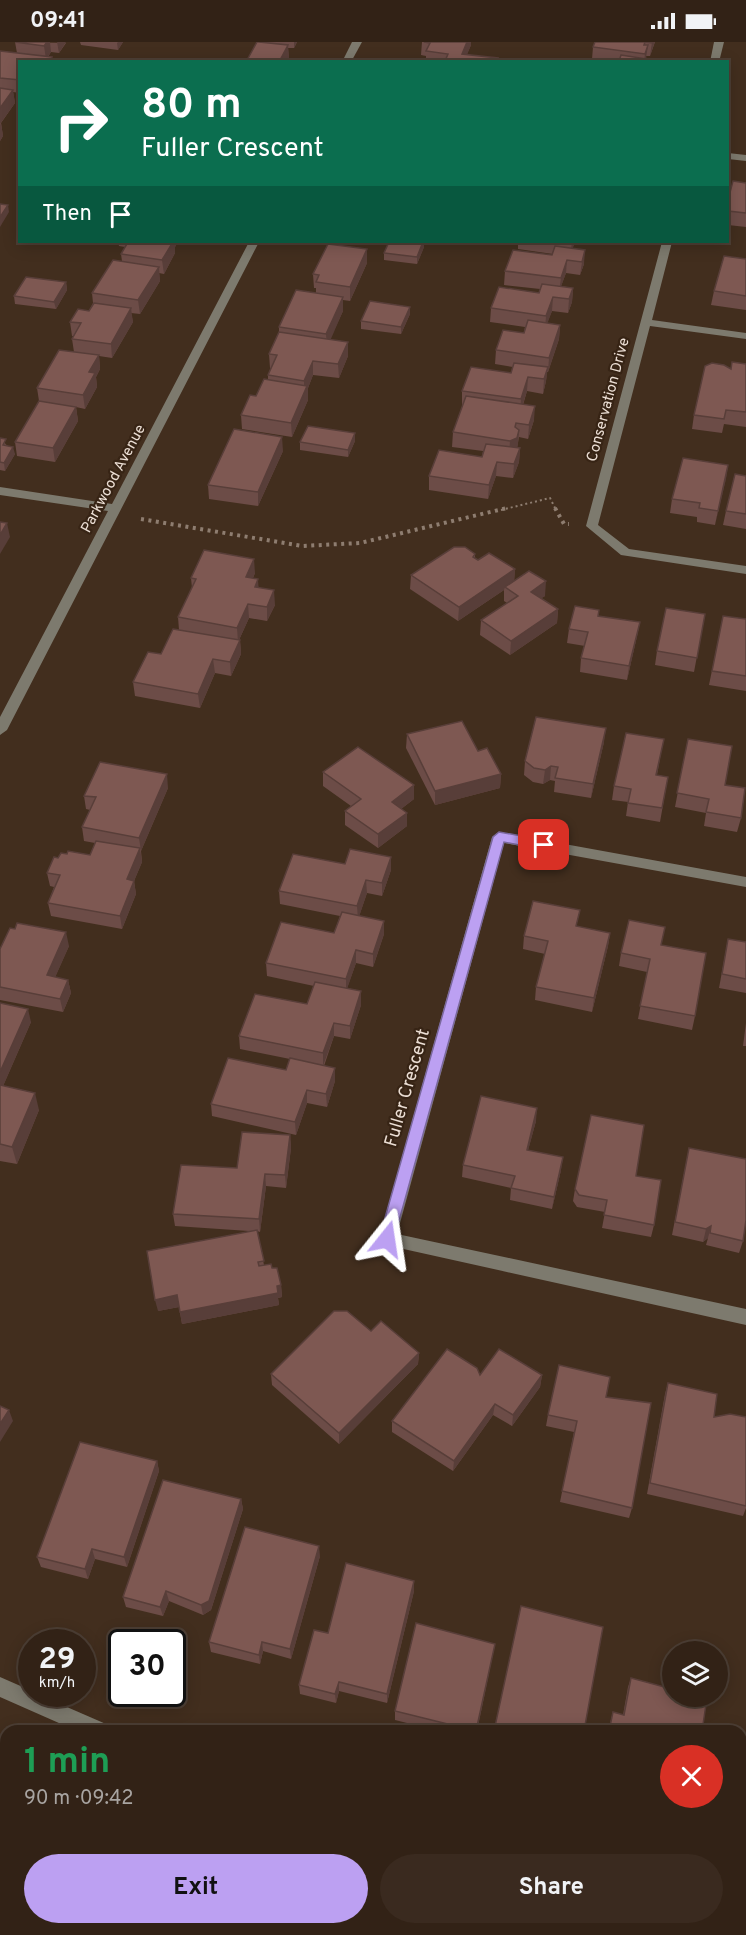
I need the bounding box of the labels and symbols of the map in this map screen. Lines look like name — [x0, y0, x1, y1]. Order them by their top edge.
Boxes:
street label: Conservation Drive — [583, 336, 635, 464]
street label: Parkwood Avenue — [77, 422, 151, 536]
pin — [518, 819, 569, 870]
street label: Fuller Crescent — [380, 1026, 436, 1150]
position arrow — [355, 1207, 419, 1271]
speed limit sign: 30 — [108, 1629, 186, 1707]

